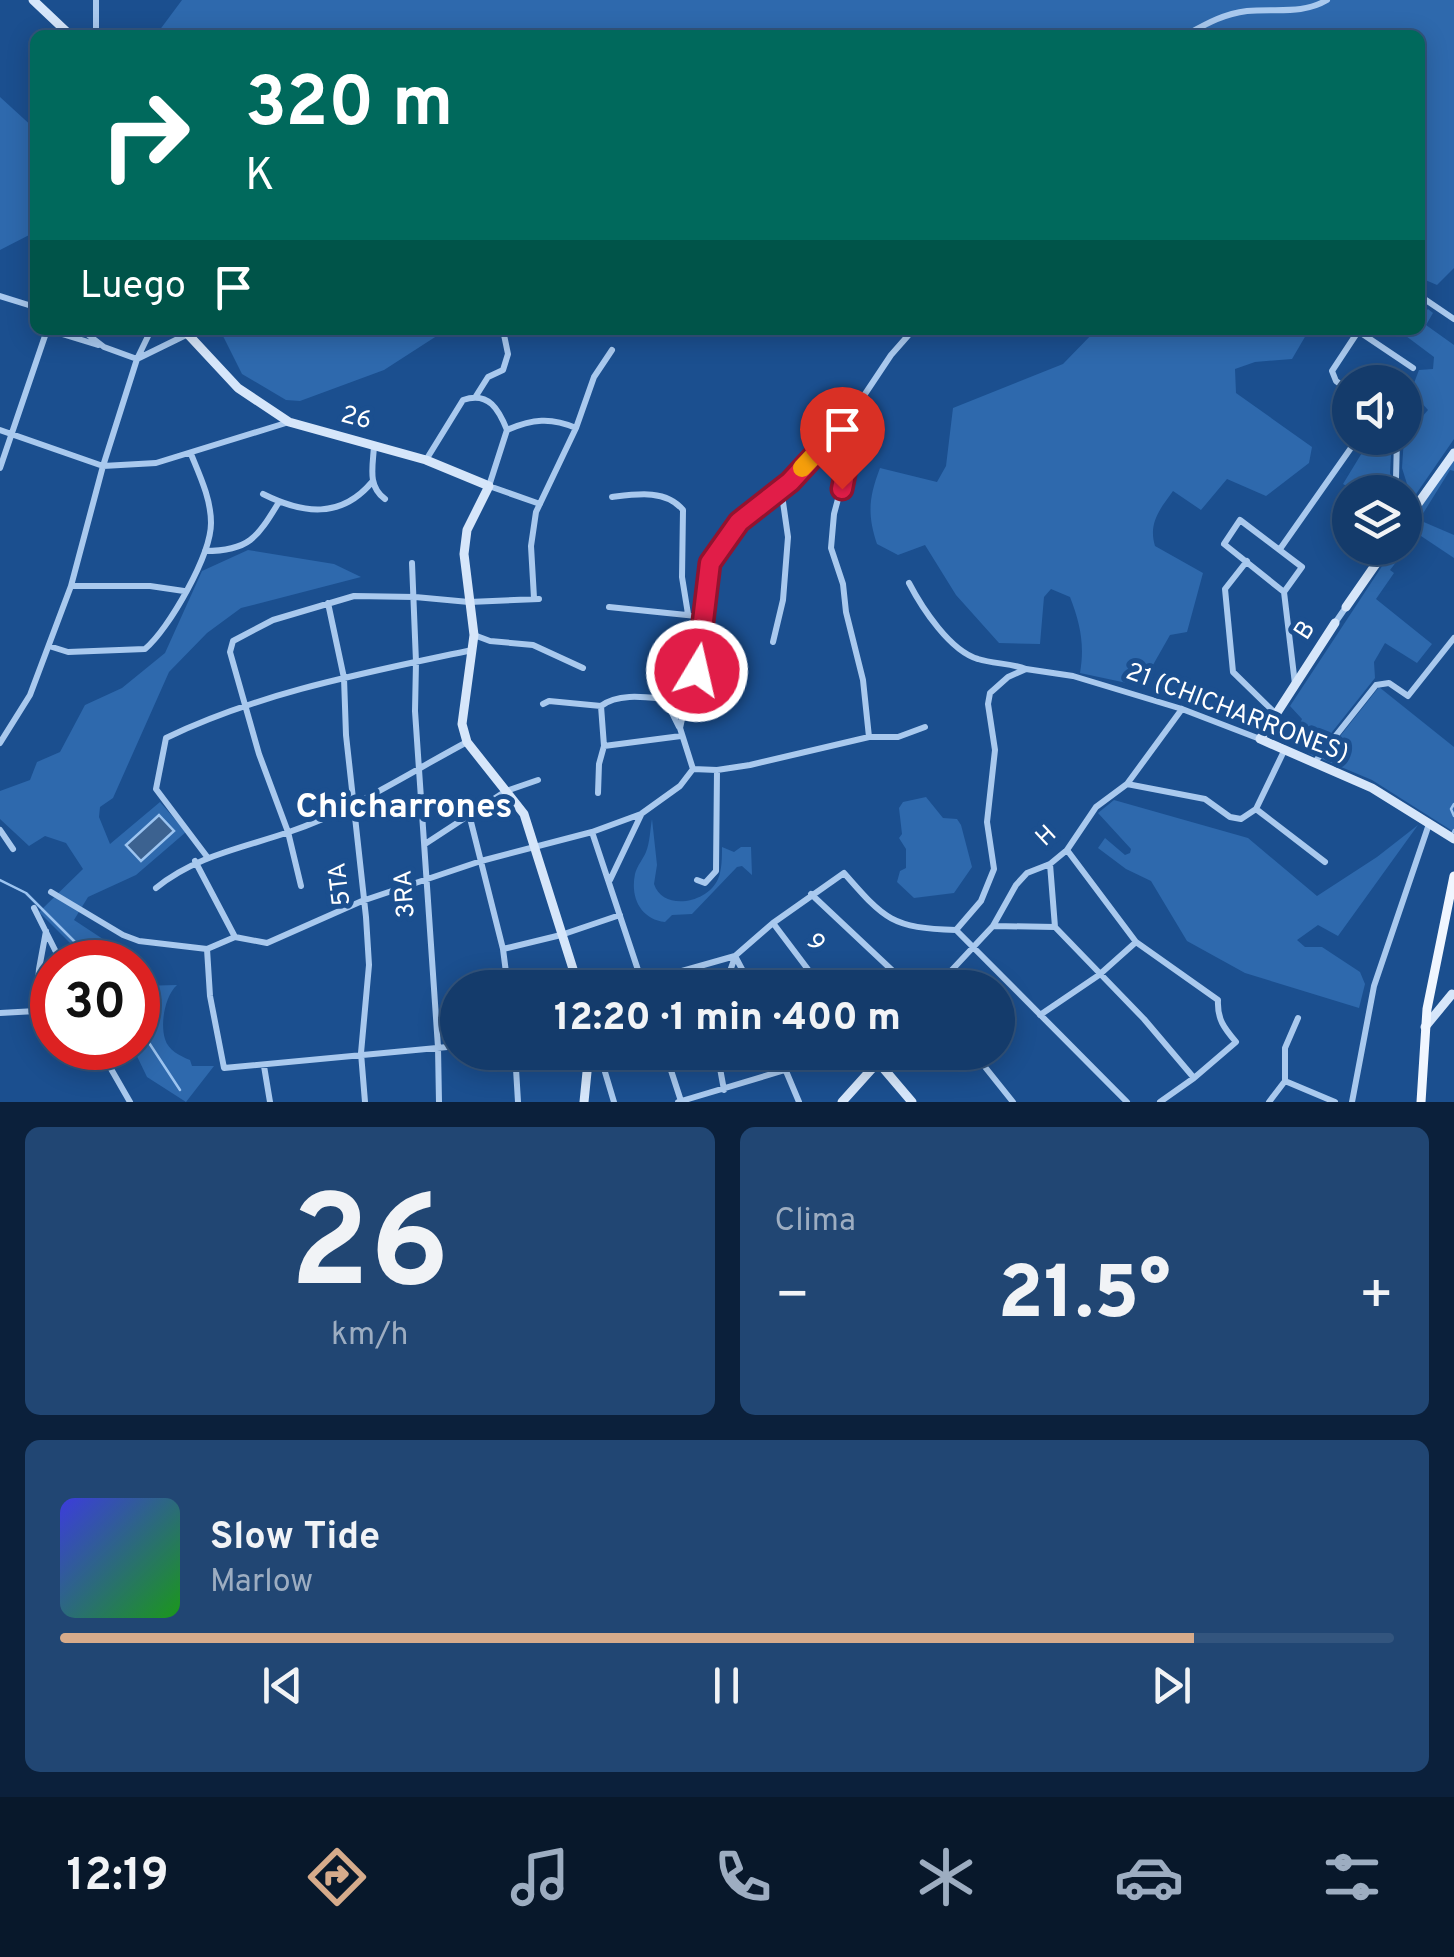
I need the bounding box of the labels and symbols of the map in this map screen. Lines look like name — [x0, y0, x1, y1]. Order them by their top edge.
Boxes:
pin — [800, 387, 885, 490]
street label: 26 — [337, 400, 375, 438]
street label: B — [1288, 615, 1324, 647]
position arrow — [645, 619, 749, 723]
street label: 21 (CHICHARRONES) — [1121, 657, 1353, 771]
district label: Chicharrones — [296, 786, 512, 830]
street label: H — [1030, 819, 1064, 855]
street label: 5TA — [322, 860, 360, 908]
street label: 3RA — [388, 869, 424, 919]
street label: 9 — [797, 927, 831, 959]
speed limit sign: 30 — [30, 940, 160, 1070]

